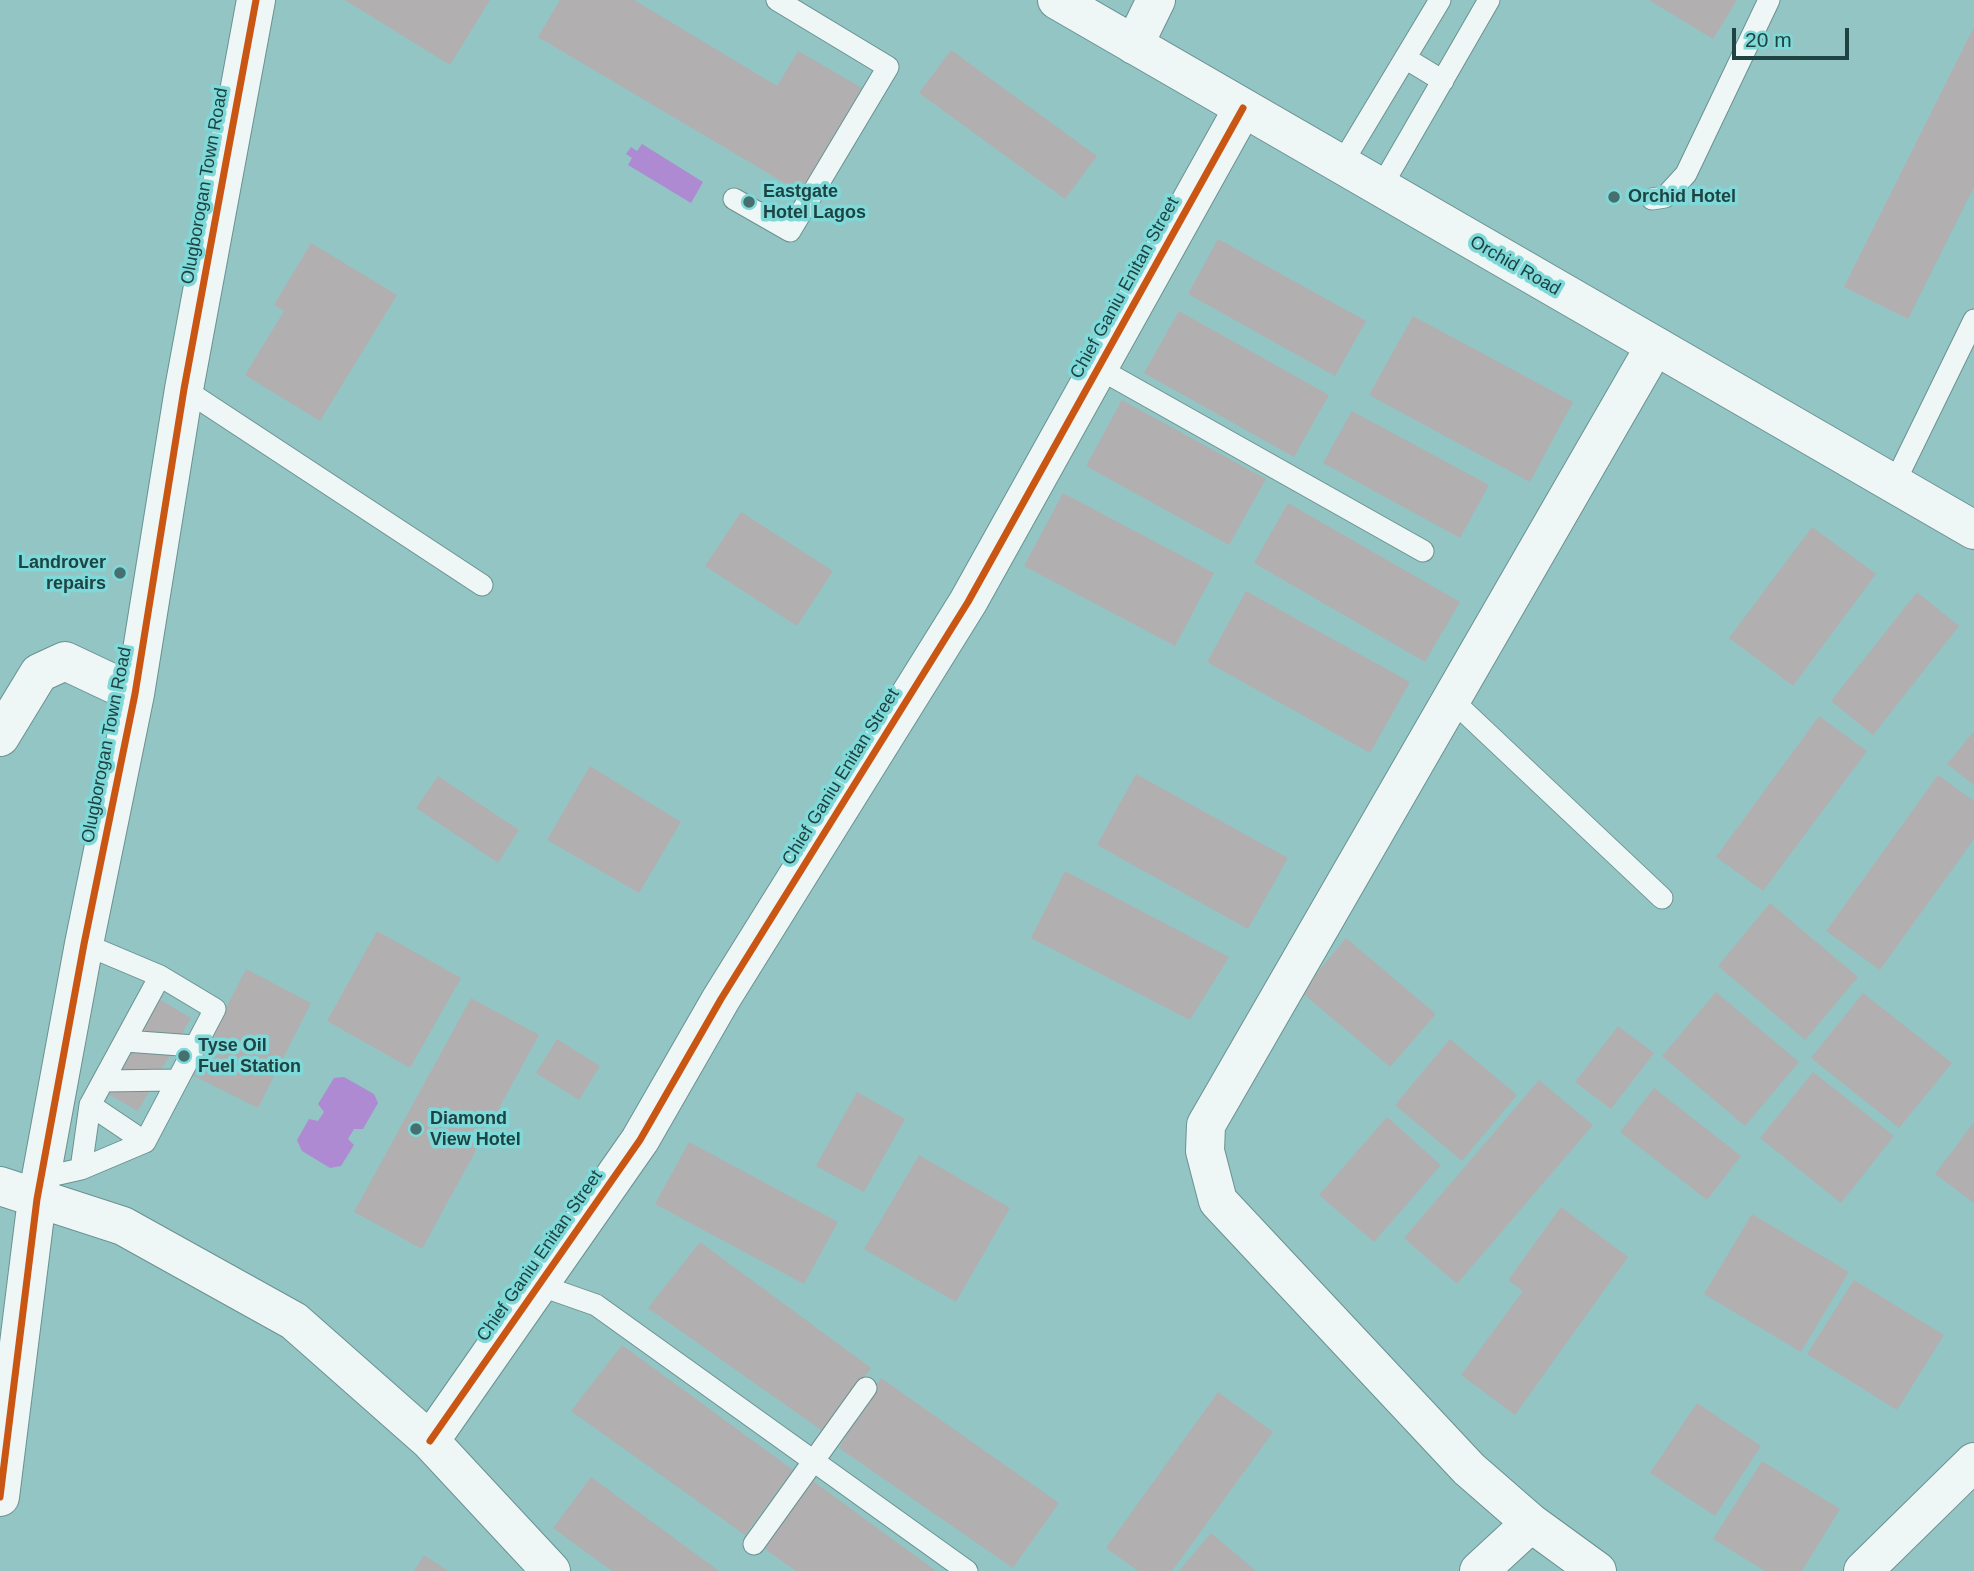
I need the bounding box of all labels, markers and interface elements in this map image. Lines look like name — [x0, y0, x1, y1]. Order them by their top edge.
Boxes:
scale bar — [1736, 14, 1853, 58]
text: 20 m — [1745, 28, 1792, 51]
street label: Olugborogan Town Road — [177, 86, 233, 286]
place label: Eastgate Hotel Lagos — [763, 181, 866, 224]
place label: Orchid Hotel — [1628, 186, 1736, 208]
marker: Orchid Hotel — [1606, 189, 1622, 205]
marker: Eastgate Hotel Lagos — [741, 194, 757, 210]
street label: Chief Ganiu Enitan Street — [1066, 194, 1184, 382]
street label: Orchid Road — [1466, 231, 1564, 301]
place label: Landrover repairs — [18, 552, 106, 594]
marker: Landrover repairs — [112, 565, 128, 581]
street label: Olugborogan Town Road — [77, 645, 137, 845]
street label: Chief Ganiu Enitan Street — [778, 685, 904, 869]
place label: Tyse Oil Fuel Station — [198, 1035, 301, 1078]
marker: Tyse Oil Fuel Station — [176, 1048, 192, 1064]
place label: Diamond View Hotel — [430, 1108, 521, 1150]
marker: Diamond View Hotel — [408, 1121, 424, 1137]
street label: Chief Ganiu Enitan Street — [473, 1166, 607, 1346]

